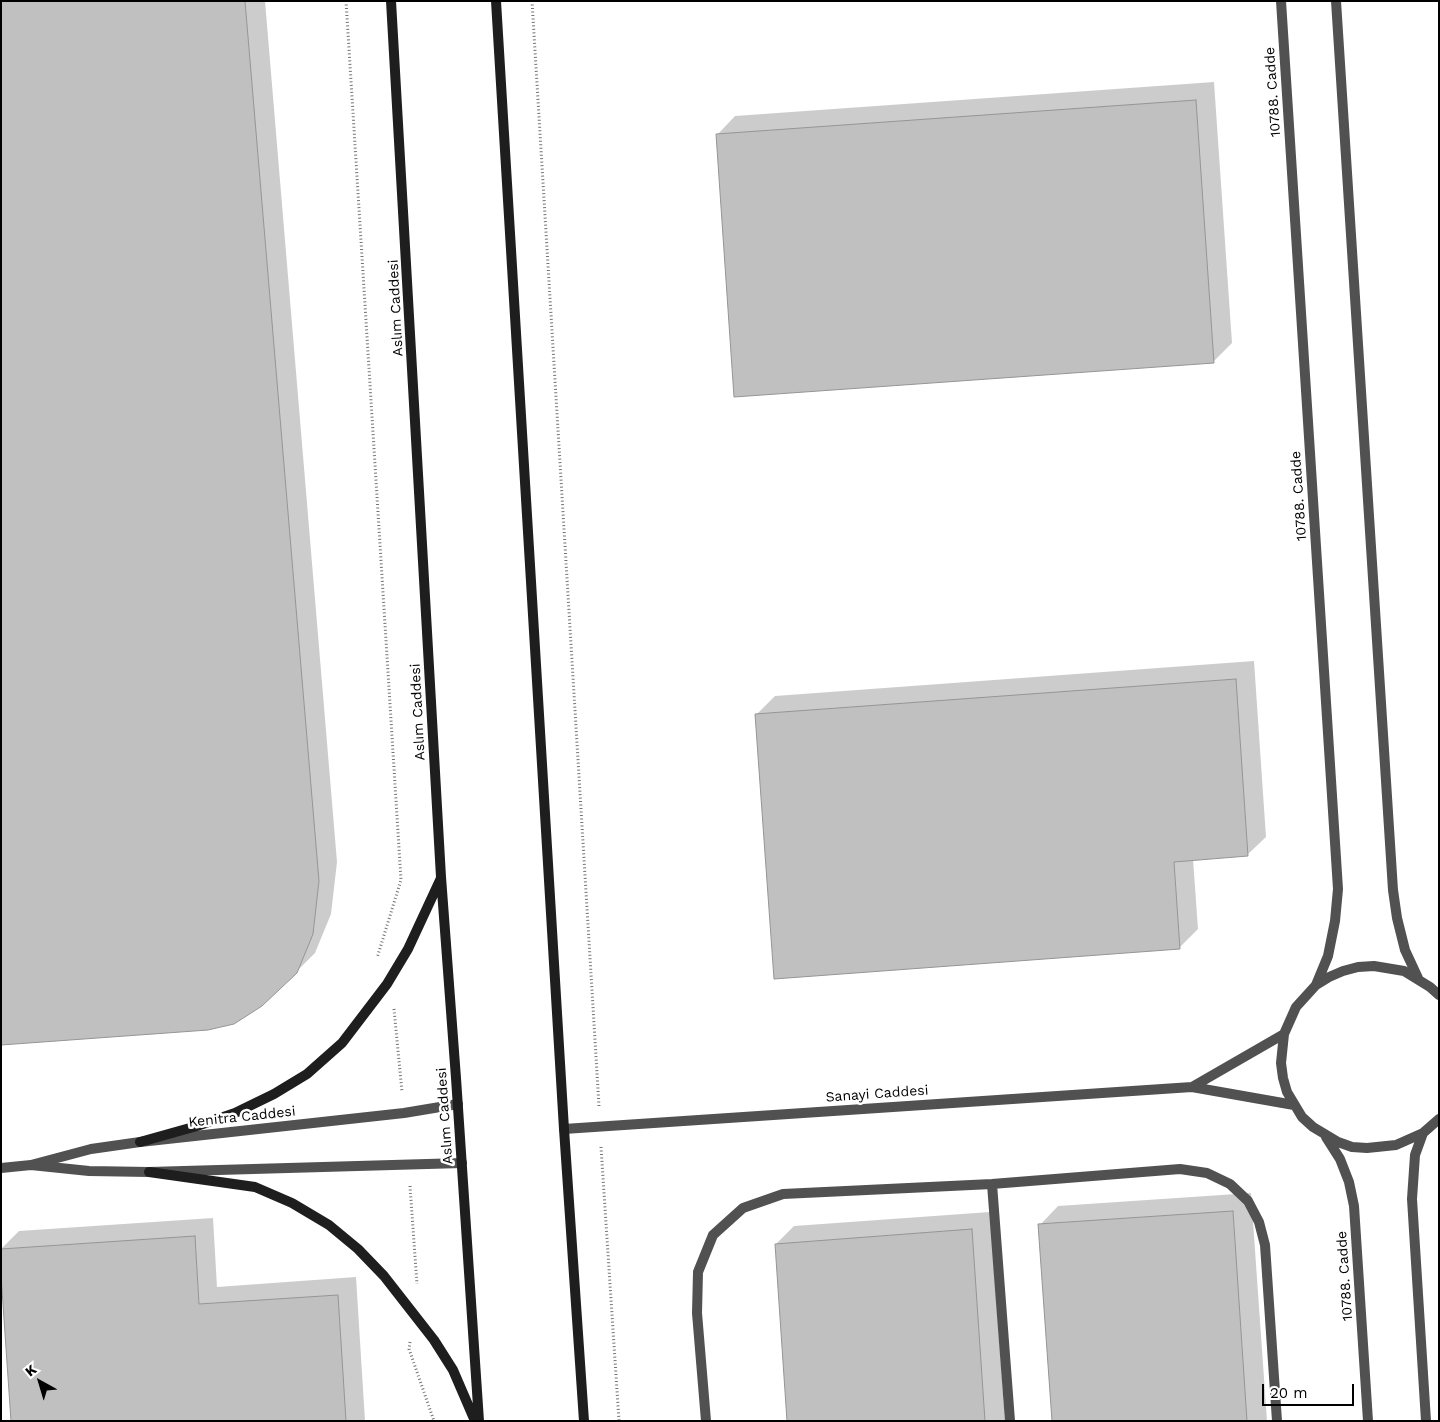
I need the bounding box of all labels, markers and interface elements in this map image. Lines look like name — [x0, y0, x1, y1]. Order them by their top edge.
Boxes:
street label: 10788. Cadde — [1261, 46, 1285, 138]
street label: Aslım Caddesi — [385, 259, 407, 357]
street label: 10788. Cadde — [1287, 450, 1311, 542]
street label: Aslım Caddesi — [407, 663, 429, 761]
street label: Aslım Caddesi — [433, 1067, 457, 1165]
street label: Sanayi Caddesi — [825, 1082, 929, 1106]
street label: Kenitra Caddesi — [188, 1103, 296, 1131]
street label: 10788. Cadde — [1333, 1230, 1357, 1322]
north arrow — [15, 1357, 65, 1407]
text: K — [22, 1361, 39, 1380]
scale bar — [1265, 1374, 1358, 1406]
text: 20 m — [1270, 1384, 1308, 1402]

